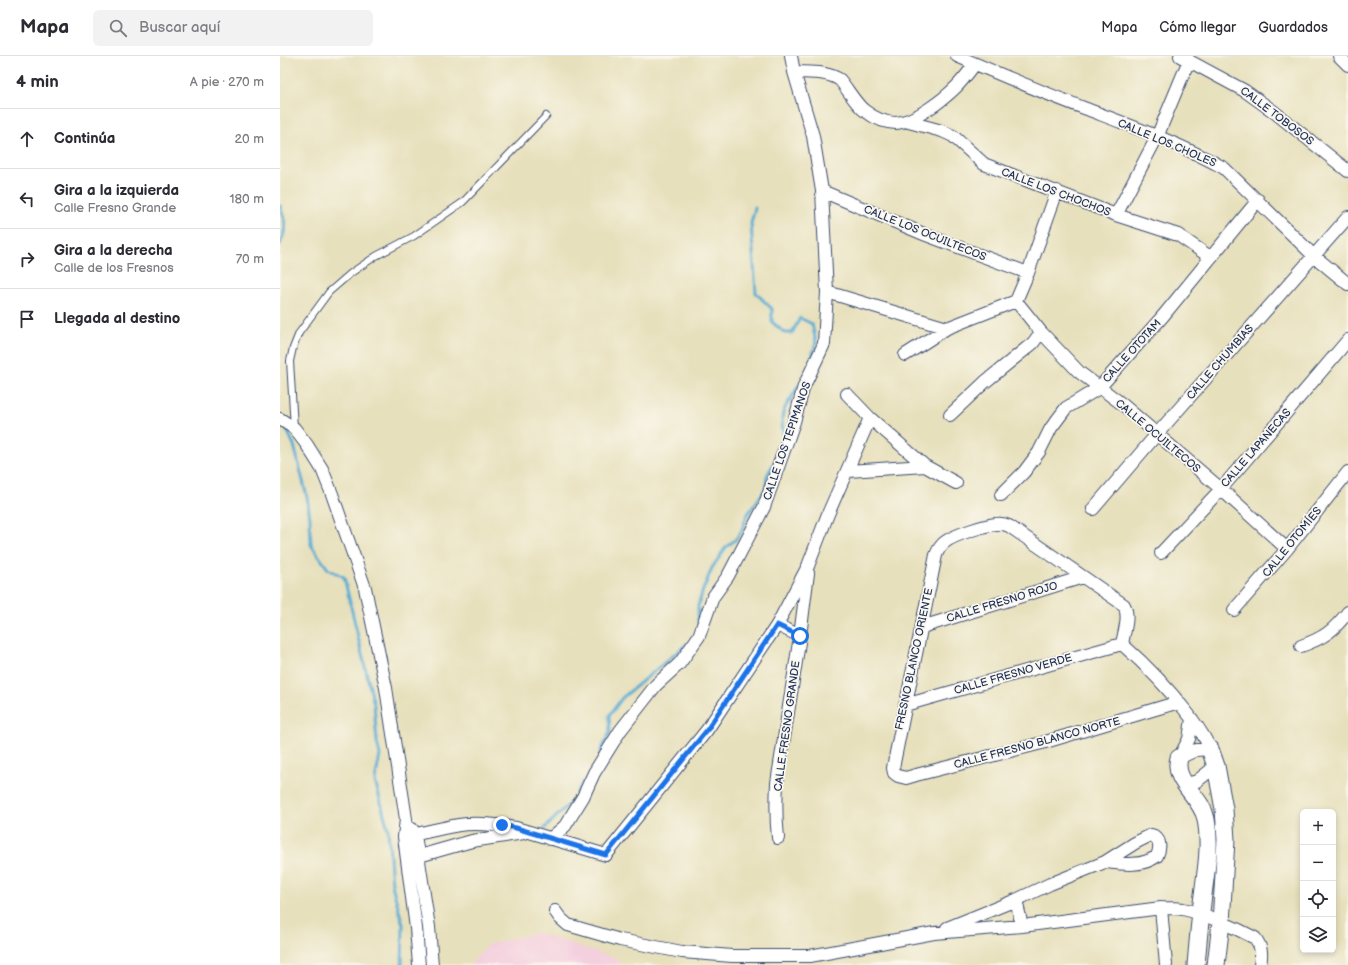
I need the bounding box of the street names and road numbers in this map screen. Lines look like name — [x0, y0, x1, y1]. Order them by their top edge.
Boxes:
street label: CALLE TOBOSOS — [1238, 84, 1317, 148]
street label: CALLE LOS CHOLES — [1116, 116, 1219, 170]
street label: CALLE LOS CHOCHOS — [999, 165, 1113, 219]
street label: CALLE LOS OCUILTECOS — [862, 202, 988, 264]
street label: CALLE OTOTAM — [1100, 317, 1164, 385]
street label: CALLE CHUMBIAS — [1184, 322, 1256, 402]
street label: CALLE LOS TEPIMANOS — [761, 380, 814, 502]
street label: CALLE OCUILTECOS — [1113, 397, 1203, 476]
street label: CALLE LAPANECAS — [1218, 406, 1294, 490]
street label: CALLE OTOMÍES — [1259, 503, 1324, 580]
street label: CALLE FRESNO ROJO — [945, 579, 1059, 625]
street label: FRESNO BLANCO ORIENTE — [893, 587, 935, 731]
street label: CALLE FRESNO VERDE — [953, 651, 1073, 697]
street label: CALLE FRESNO GRANDE — [771, 660, 803, 792]
street label: CALLE FRESNO BLANCO NORTE — [952, 715, 1122, 771]

